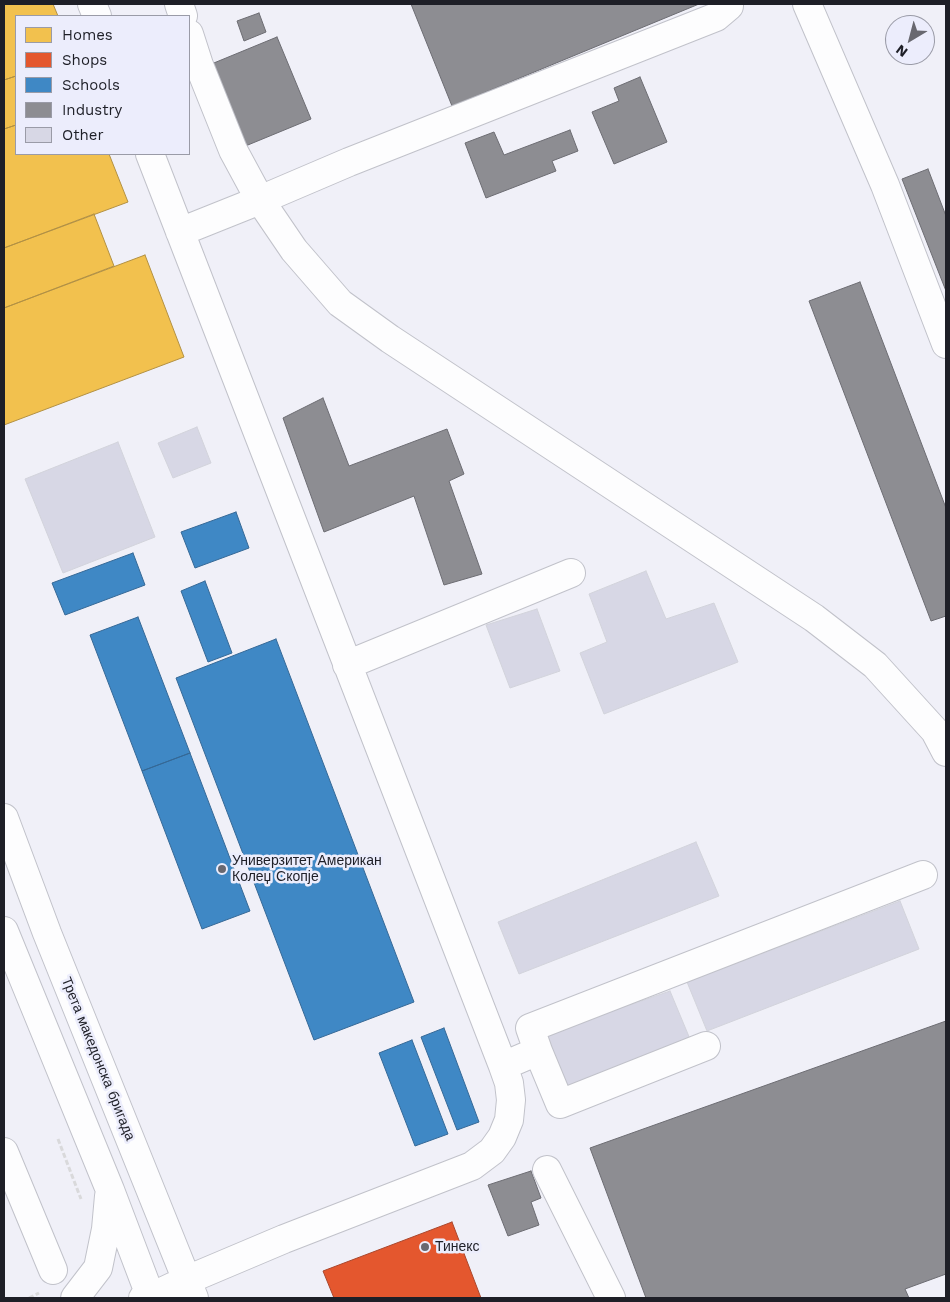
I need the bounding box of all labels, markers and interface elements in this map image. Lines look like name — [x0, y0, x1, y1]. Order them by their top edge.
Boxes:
legend — [15, 15, 190, 155]
north arrow — [885, 15, 935, 65]
text: Homes — [62, 26, 113, 44]
text: N — [893, 42, 911, 61]
text: Shops — [62, 51, 107, 69]
text: Schools — [62, 76, 120, 94]
text: Industry — [62, 101, 122, 119]
text: Other — [62, 126, 104, 144]
place label: Универзитет Американ Колеџ Скопје — [232, 853, 382, 886]
marker: Универзитет Американ Колеџ Скопје — [216, 863, 228, 875]
street label: Трета македонска бригада — [57, 975, 139, 1143]
place label: Тинекс — [435, 1239, 480, 1255]
marker: Тинекс — [419, 1241, 431, 1253]

